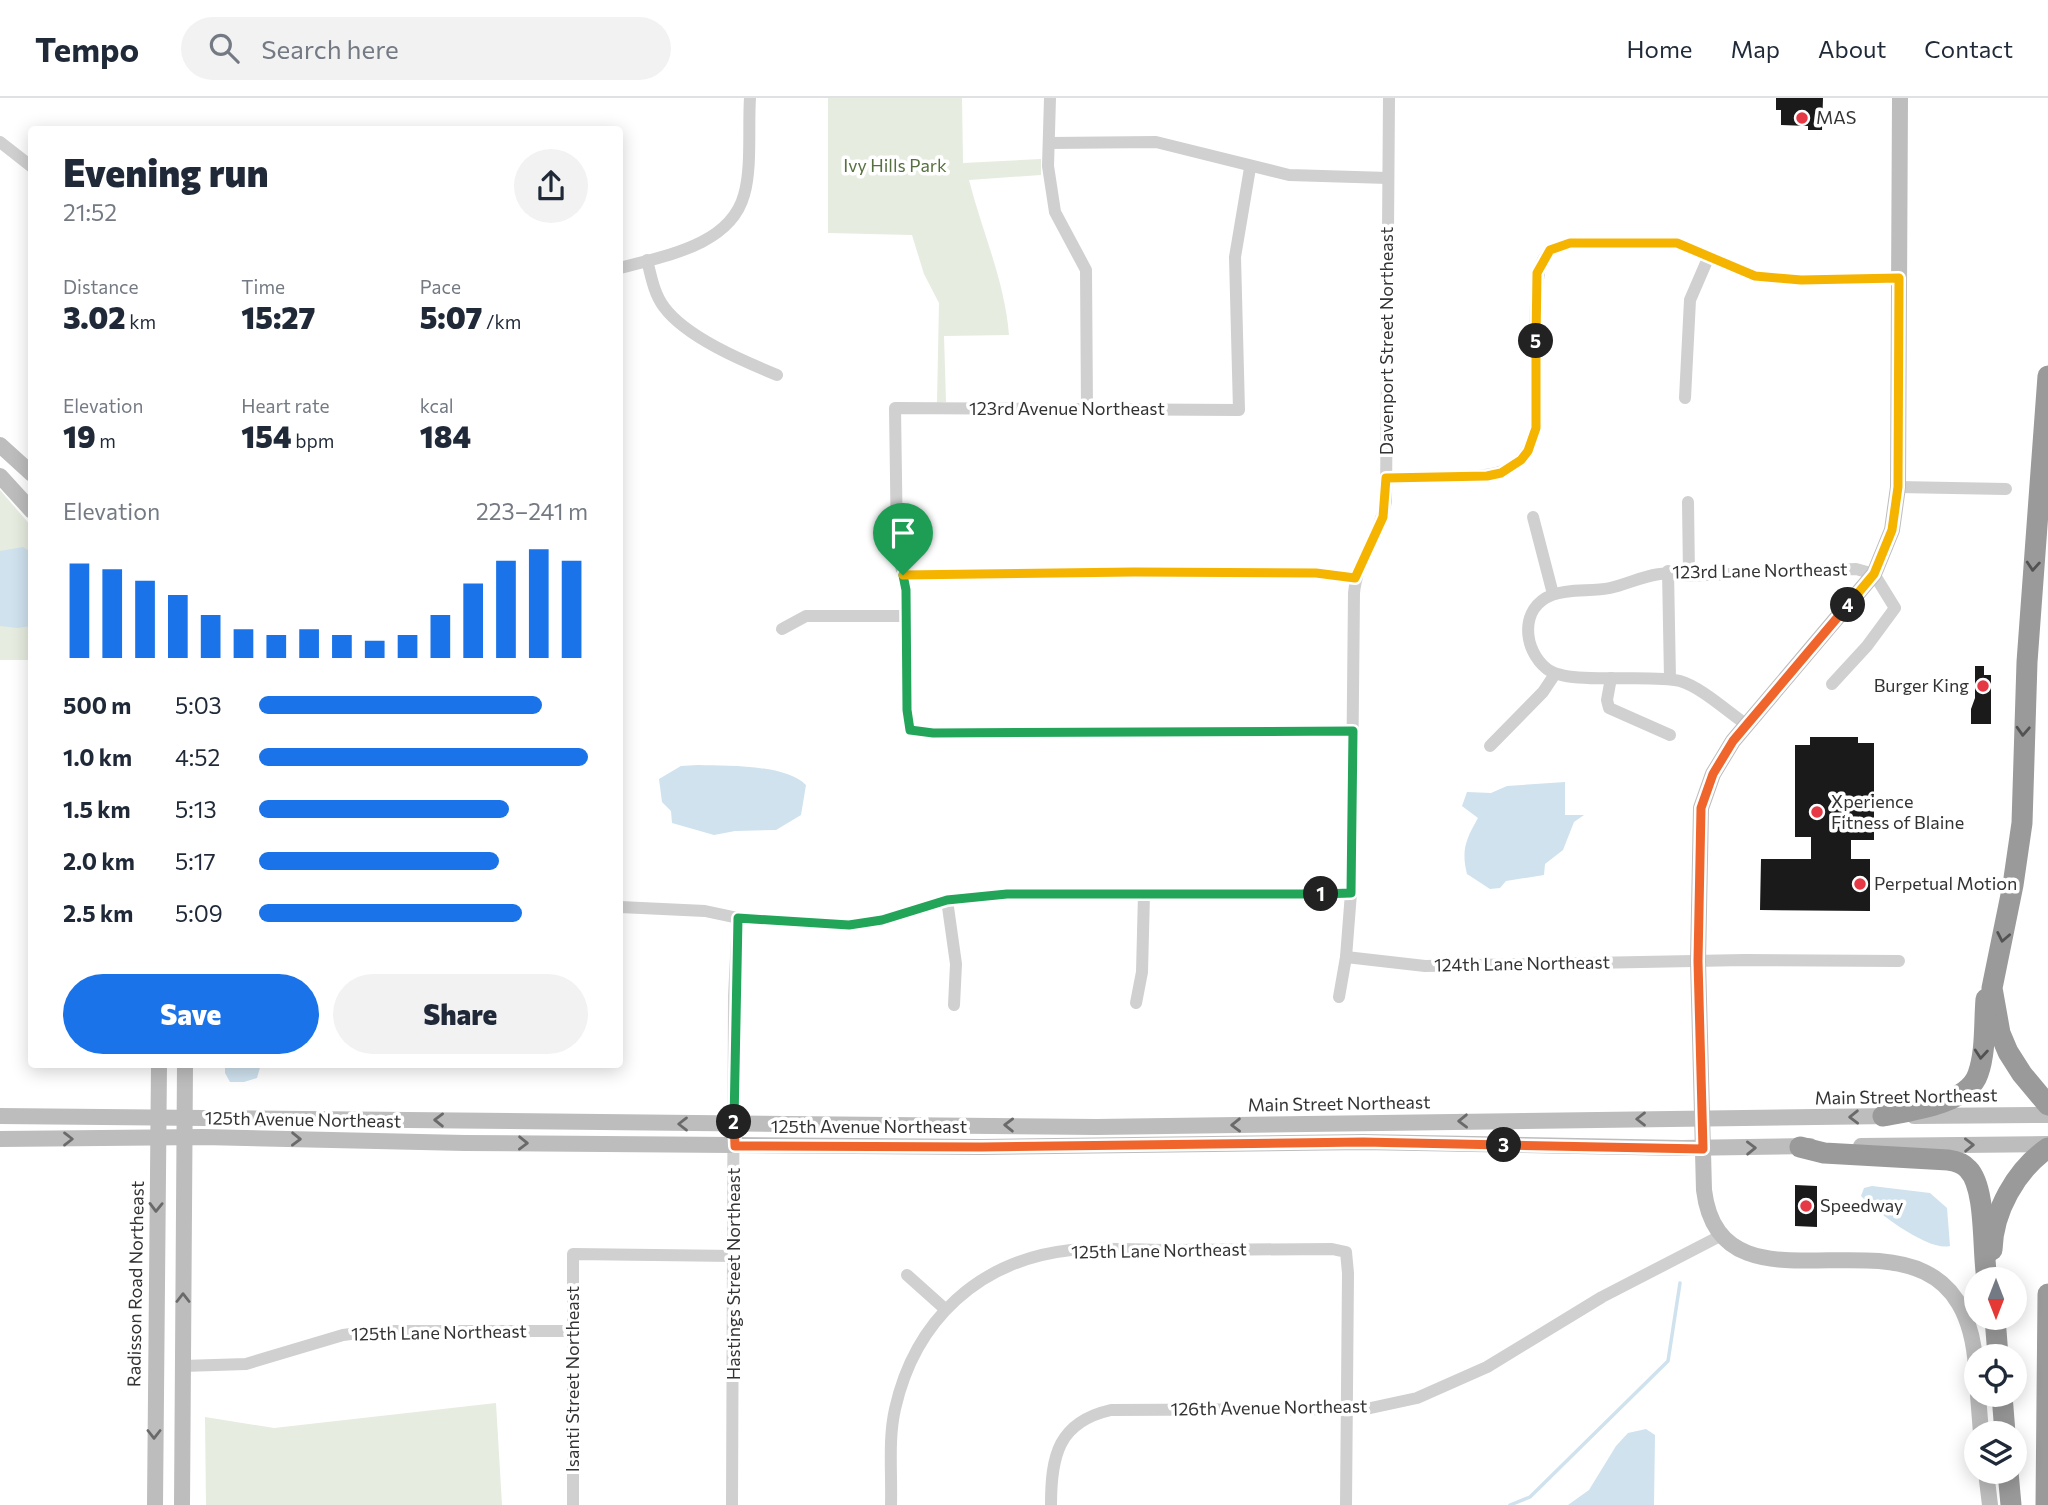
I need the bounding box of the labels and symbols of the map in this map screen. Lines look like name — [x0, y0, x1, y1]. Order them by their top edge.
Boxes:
place label: MAS — [1816, 106, 1856, 128]
marker: MAS — [1794, 110, 1810, 126]
park label: Ivy Hills Park — [843, 154, 947, 176]
street label: Davenport Street Northeast — [1375, 227, 1397, 455]
pin: 5 — [1518, 324, 1554, 358]
street label: 123rd Avenue Northeast — [969, 397, 1165, 419]
pin — [873, 503, 933, 575]
street label: 123rd Lane Northeast — [1672, 557, 1848, 583]
one-way arrow — [2026, 561, 2041, 572]
pin: 4 — [1830, 588, 1866, 622]
place label: Burger King — [1874, 674, 1969, 696]
marker: Burger King — [1975, 678, 1991, 694]
one-way arrow — [2016, 725, 2031, 736]
place label: Xperience Fitness of Blaine — [1831, 790, 1964, 833]
marker: Xperience Fitness of Blaine — [1809, 804, 1825, 820]
place label: Perpetual Motion — [1874, 872, 2017, 894]
pin: 1 — [1304, 876, 1338, 912]
marker: Perpetual Motion — [1852, 876, 1868, 892]
one-way arrow — [1996, 931, 2011, 943]
street label: 124th Lane Northeast — [1434, 950, 1610, 976]
one-way arrow — [1974, 1049, 1989, 1060]
street label: Main Street Northeast — [1814, 1083, 1998, 1109]
street label: Main Street Northeast — [1247, 1090, 1431, 1116]
pin: 2 — [716, 1104, 752, 1140]
street label: 125th Avenue Northeast — [205, 1106, 401, 1132]
one-way arrow — [1848, 1109, 1859, 1125]
one-way arrow — [1635, 1111, 1646, 1127]
one-way arrow — [434, 1112, 444, 1128]
one-way arrow — [1458, 1113, 1468, 1129]
street label: 125th Avenue Northeast — [771, 1115, 967, 1137]
one-way arrow — [677, 1116, 688, 1132]
one-way arrow — [1230, 1117, 1241, 1133]
one-way arrow — [1003, 1118, 1014, 1133]
pin: 3 — [1486, 1128, 1522, 1162]
one-way arrow — [63, 1131, 74, 1147]
one-way arrow — [291, 1131, 301, 1147]
one-way arrow — [518, 1135, 529, 1151]
one-way arrow — [1964, 1137, 1975, 1153]
one-way arrow — [1746, 1140, 1757, 1155]
street label: Hastings Street Northeast — [722, 1168, 744, 1380]
street label: Radisson Road Northeast — [122, 1181, 148, 1387]
place label: Speedway — [1820, 1194, 1903, 1216]
marker: Speedway — [1798, 1198, 1814, 1214]
one-way arrow — [149, 1202, 164, 1213]
street label: 125th Lane Northeast — [1071, 1237, 1247, 1263]
north arrow — [1964, 1267, 2026, 1330]
street label: Isanti Street Northeast — [561, 1286, 583, 1472]
one-way arrow — [175, 1292, 191, 1303]
street label: 125th Lane Northeast — [351, 1319, 527, 1345]
street label: 126th Avenue Northeast — [1170, 1394, 1368, 1420]
one-way arrow — [146, 1430, 162, 1440]

